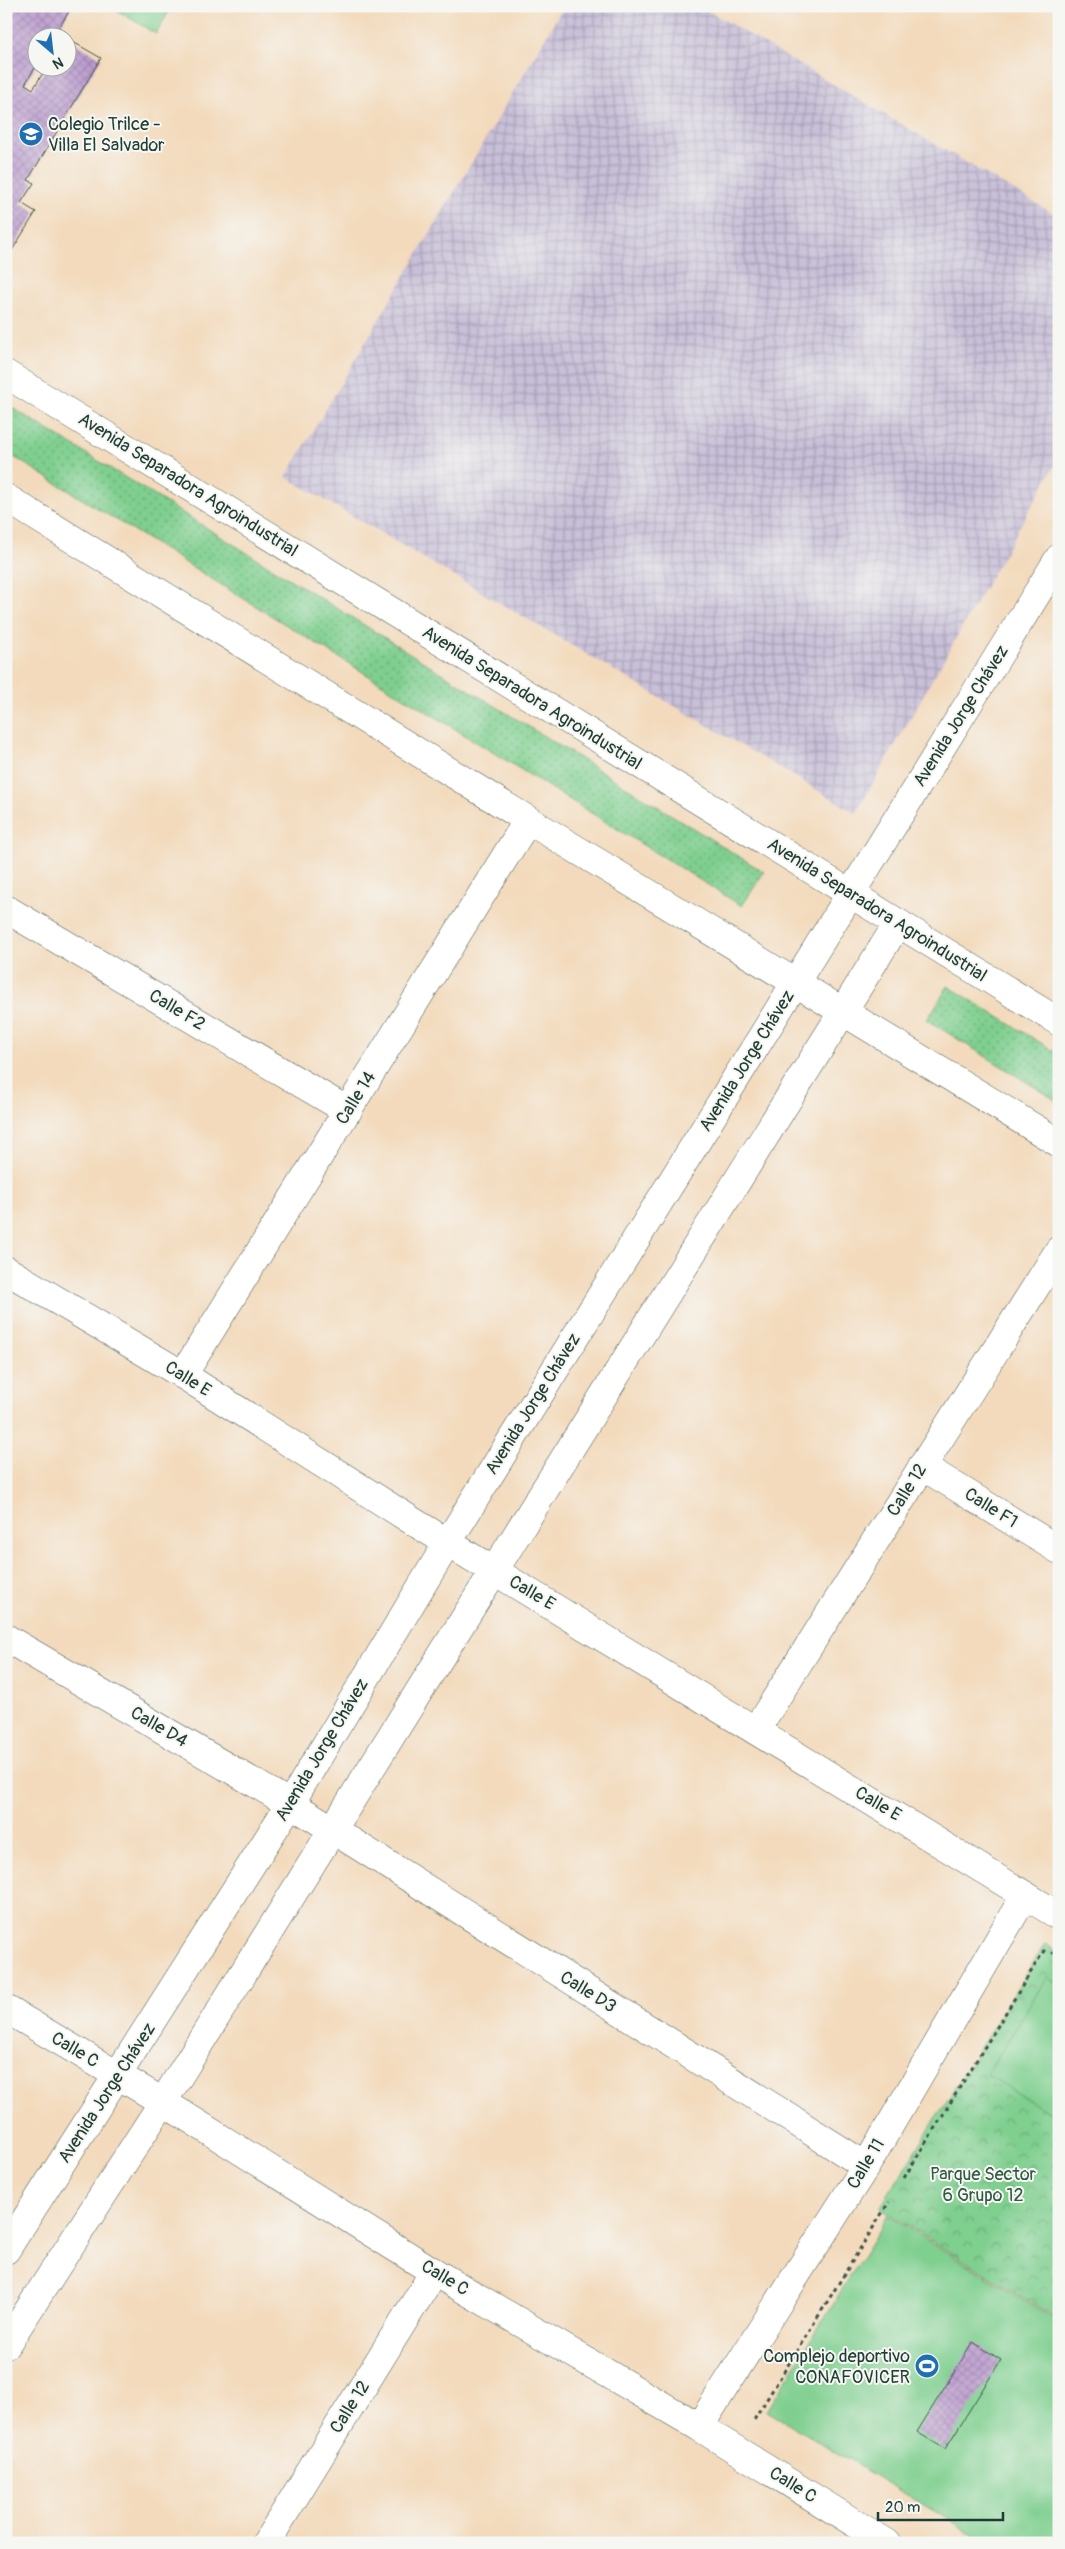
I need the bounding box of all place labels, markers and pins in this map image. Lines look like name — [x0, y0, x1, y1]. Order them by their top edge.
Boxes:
place label: Colegio Trilce - Villa El Salvador — [48, 113, 165, 157]
school or university icon: Colegio Trilce - Villa El Salvador — [18, 121, 44, 147]
place label: Complejo deportivo CONAFOVICER — [763, 2345, 910, 2389]
sports icon: Complejo deportivo CONAFOVICER — [914, 2353, 940, 2379]

